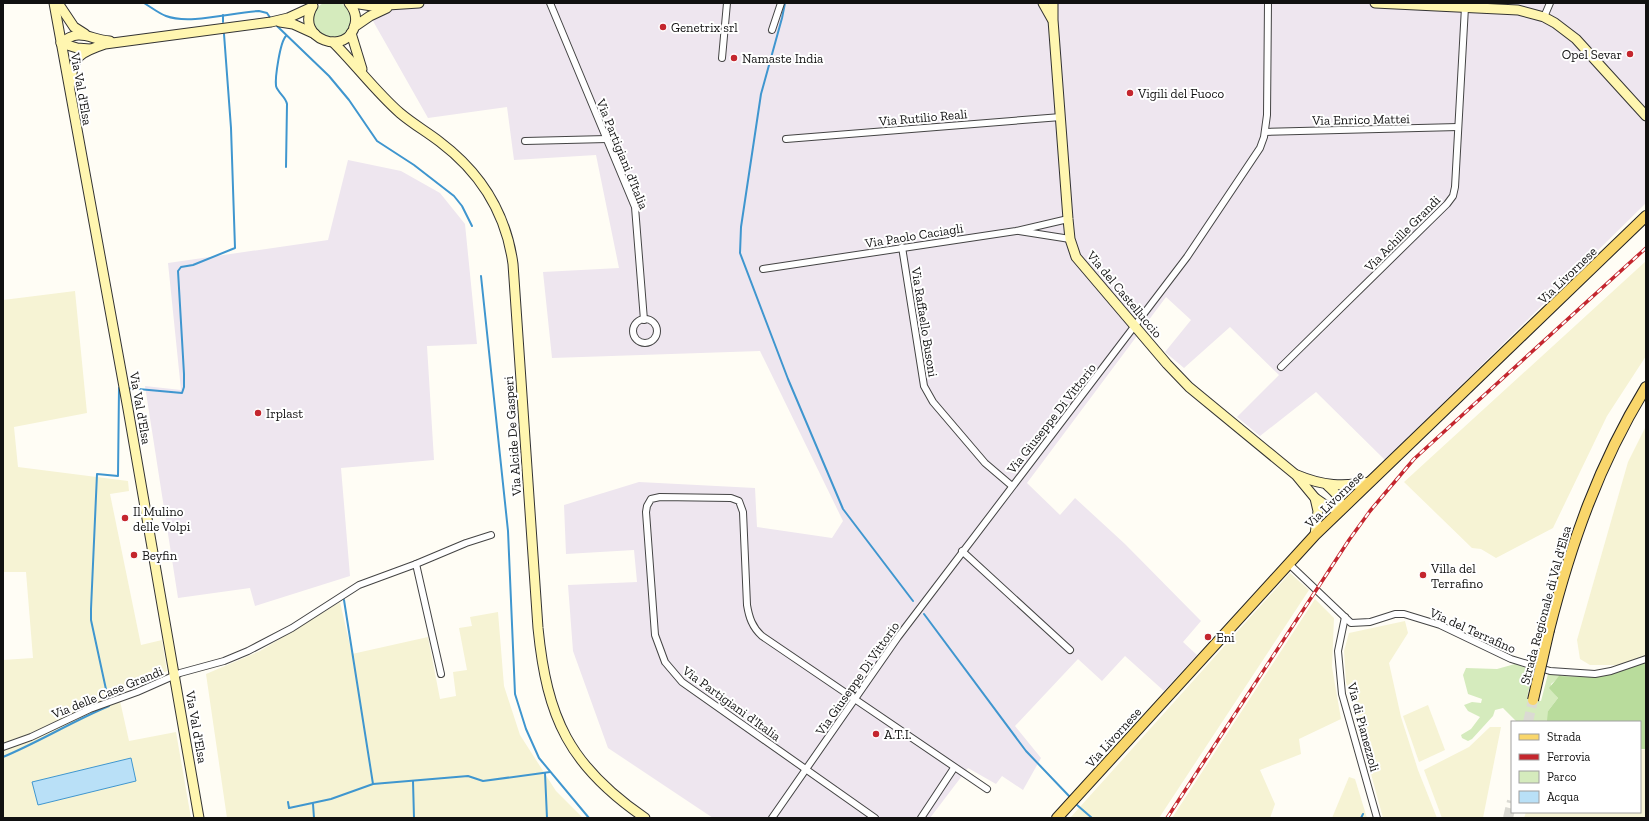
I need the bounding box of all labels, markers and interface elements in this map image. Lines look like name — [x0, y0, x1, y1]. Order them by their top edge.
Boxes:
place label: Genetrix srl — [671, 20, 738, 35]
marker: Genetrix srl — [658, 22, 668, 32]
place label: Opel Sevar — [1562, 47, 1622, 62]
marker: Opel Sevar — [1625, 49, 1635, 59]
street label: Via Val d'Elsa — [68, 51, 95, 127]
place label: Namaste India — [742, 51, 824, 66]
marker: Namaste India — [729, 53, 739, 63]
place label: Vigili del Fuoco — [1137, 86, 1224, 101]
marker: Vigili del Fuoco — [1125, 88, 1135, 98]
street label: Via Partigiani d'Italia — [593, 96, 652, 212]
street label: Via Rutilio Reali — [877, 106, 968, 129]
street label: Via Enrico Mattei — [1311, 111, 1410, 128]
street label: Via Achille Grandi — [1361, 192, 1444, 275]
street label: Via Paolo Caciagli — [863, 220, 965, 251]
street label: Via Livornese — [1534, 244, 1600, 308]
street label: Via del Castelluccio — [1083, 247, 1165, 341]
street label: Via Raffaello Busoni — [908, 265, 941, 378]
street label: Via Giuseppe Di Vittorio — [1003, 360, 1099, 477]
street label: Via Val d'Elsa — [127, 370, 154, 446]
street label: Via Alcide De Gasperi — [501, 375, 524, 497]
place label: Irplast — [266, 406, 303, 421]
marker: Irplast — [253, 408, 263, 418]
street label: Via Livornese — [1301, 468, 1367, 532]
place label: Il Mulino delle Volpi — [133, 504, 191, 534]
marker: Il Mulino delle Volpi — [120, 513, 130, 523]
street label: Strada Regionale di Val d'Elsa — [1517, 523, 1574, 686]
place label: Beyfin — [142, 548, 178, 563]
marker: Beyfin — [129, 550, 139, 560]
place label: Villa del Terrafino — [1430, 561, 1483, 591]
marker: Villa del Terrafino — [1418, 570, 1428, 580]
street label: Via del Terrafino — [1427, 604, 1518, 656]
street label: Via Giuseppe Di Vittorio — [812, 618, 903, 739]
place label: Eni — [1216, 630, 1235, 645]
marker: Eni — [1203, 632, 1213, 642]
street label: Via Partigiani d'Italia — [679, 662, 784, 744]
street label: Via delle Case Grandi — [48, 663, 165, 722]
street label: Via di Pianezzoli — [1344, 680, 1383, 774]
street label: Via Val d'Elsa — [183, 689, 210, 765]
street label: Via Livornese — [1082, 704, 1144, 771]
legend — [1511, 721, 1641, 813]
place label: A.T.I. — [884, 727, 912, 742]
marker: A.T.I. — [871, 729, 881, 739]
text: Strada — [1547, 730, 1581, 744]
text: Ferrovia — [1547, 750, 1591, 764]
text: Parco — [1547, 770, 1576, 784]
text: Acqua — [1547, 790, 1579, 804]

